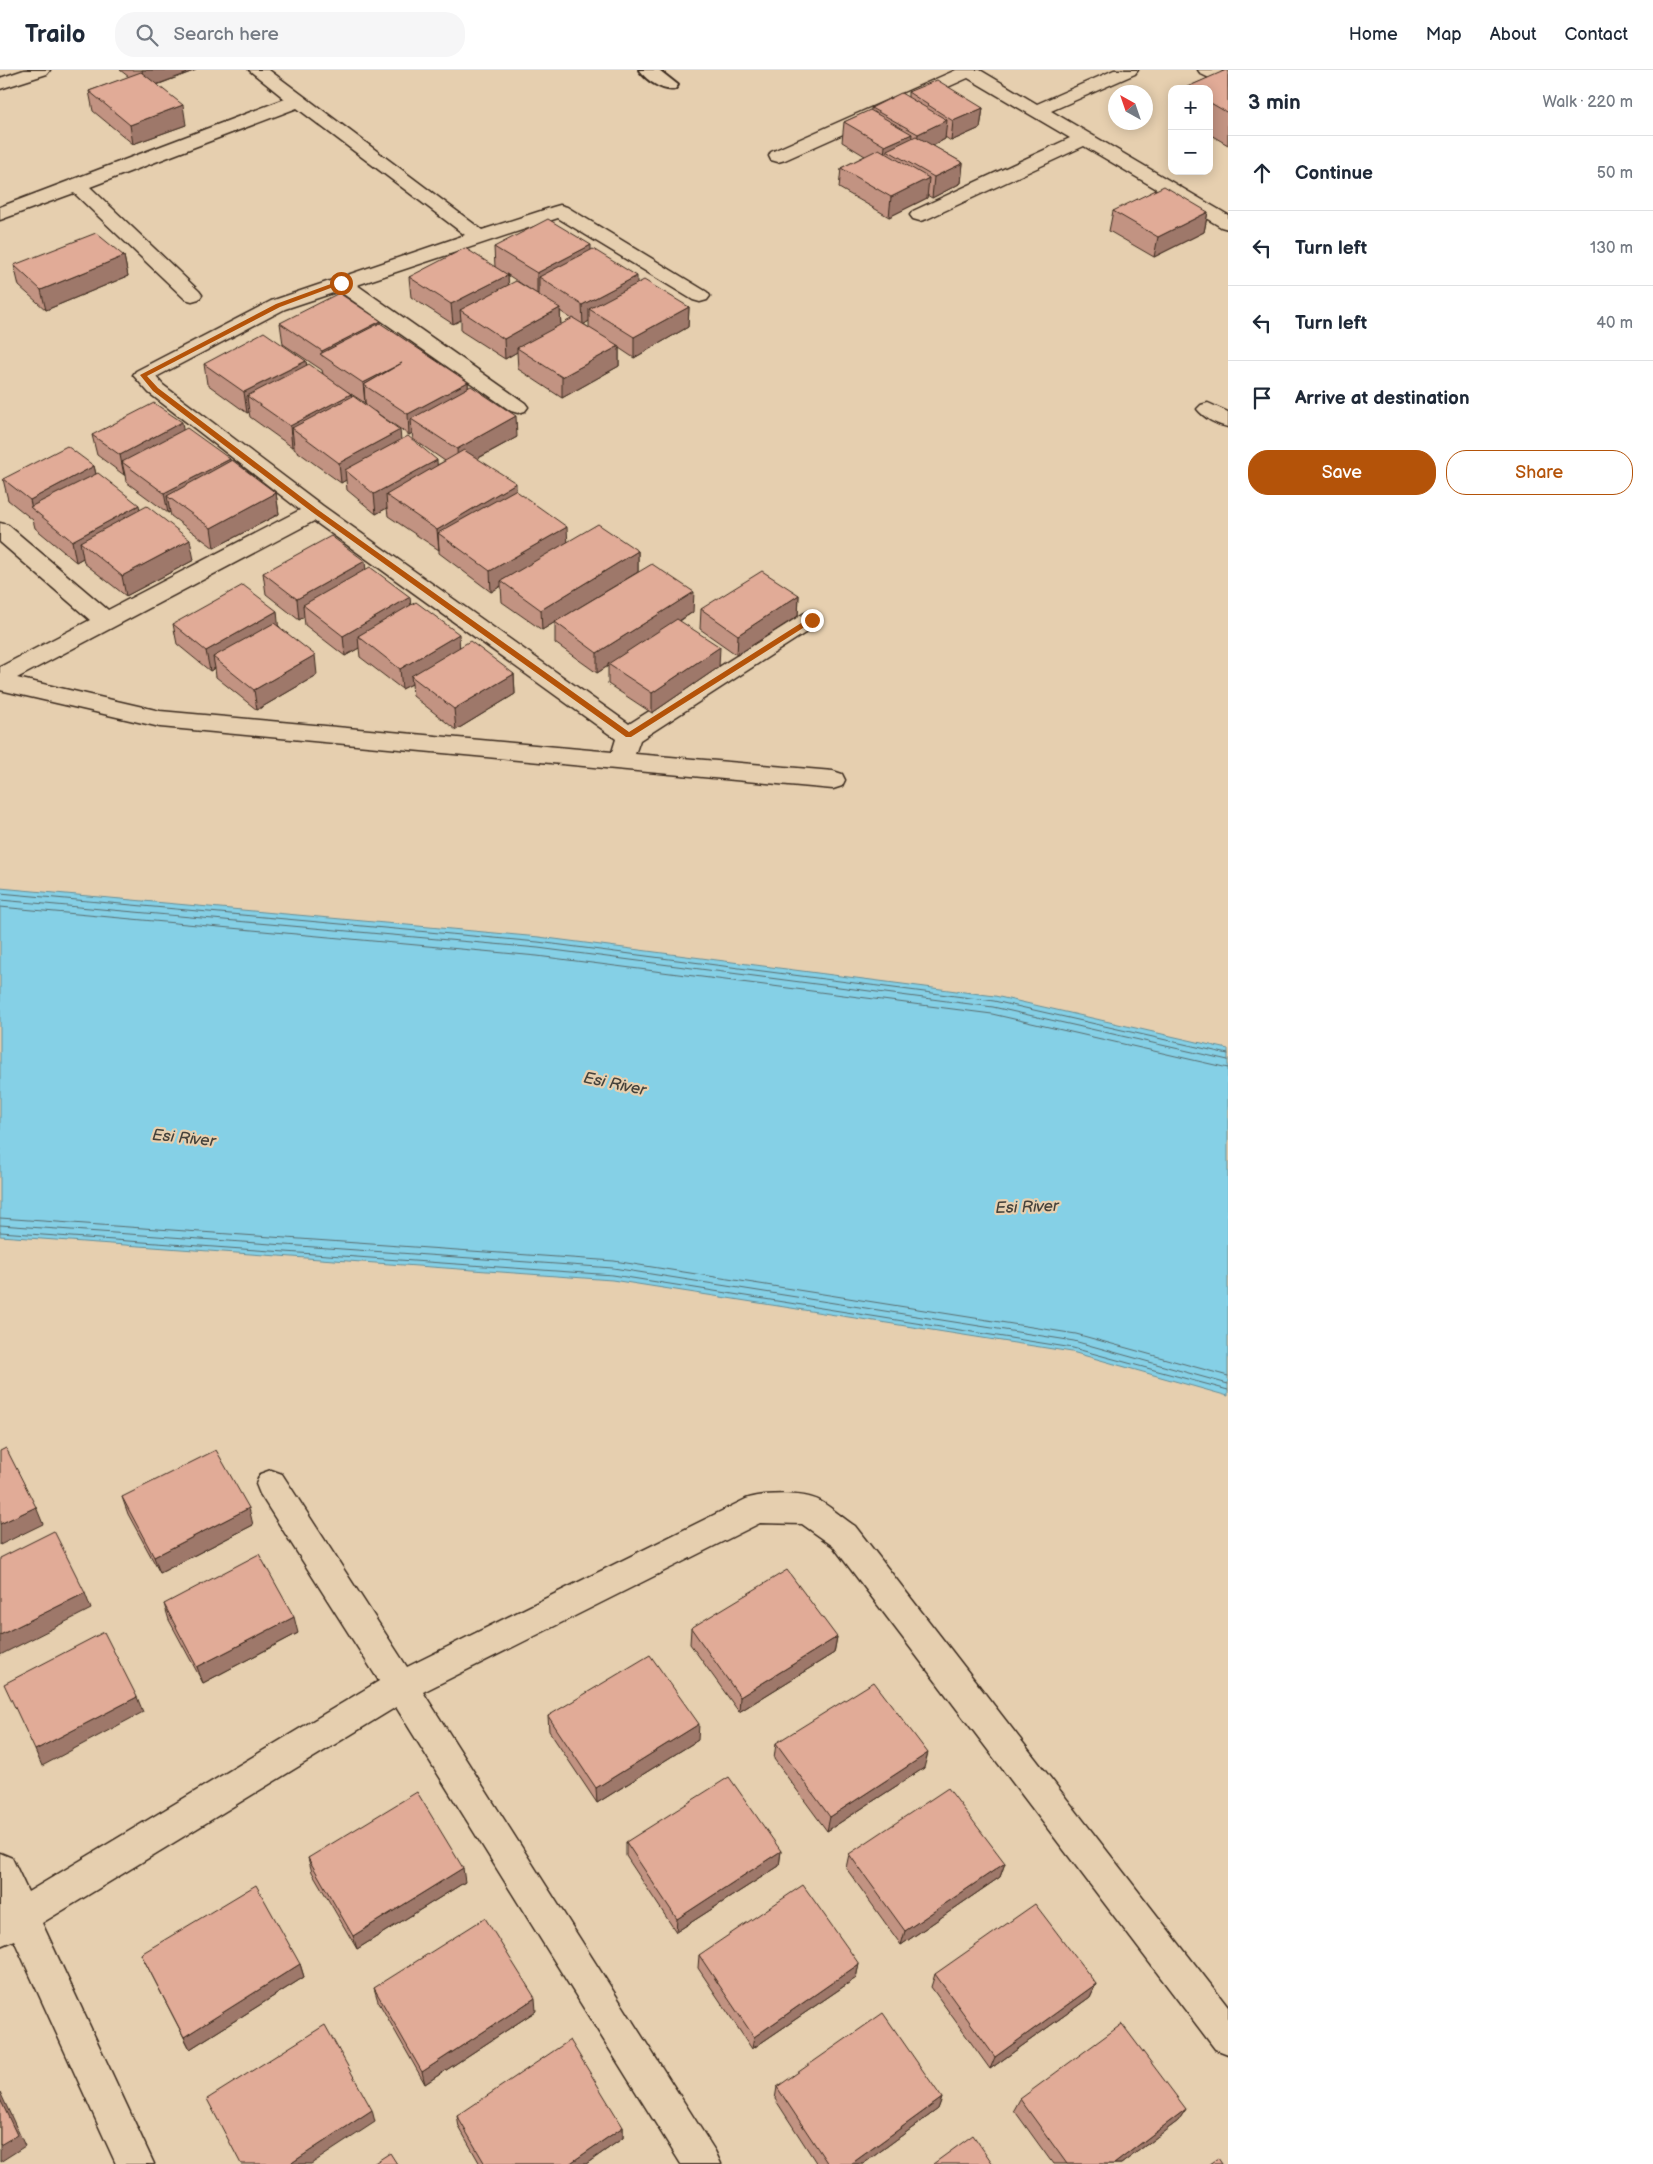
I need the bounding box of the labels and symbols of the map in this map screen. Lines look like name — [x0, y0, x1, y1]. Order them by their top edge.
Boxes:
north arrow — [1108, 85, 1153, 130]
route start — [330, 272, 353, 295]
route end — [801, 609, 824, 632]
water label: Esi River — [582, 1069, 649, 1101]
water label: Esi River — [151, 1126, 218, 1151]
water label: Esi River — [995, 1197, 1060, 1218]

